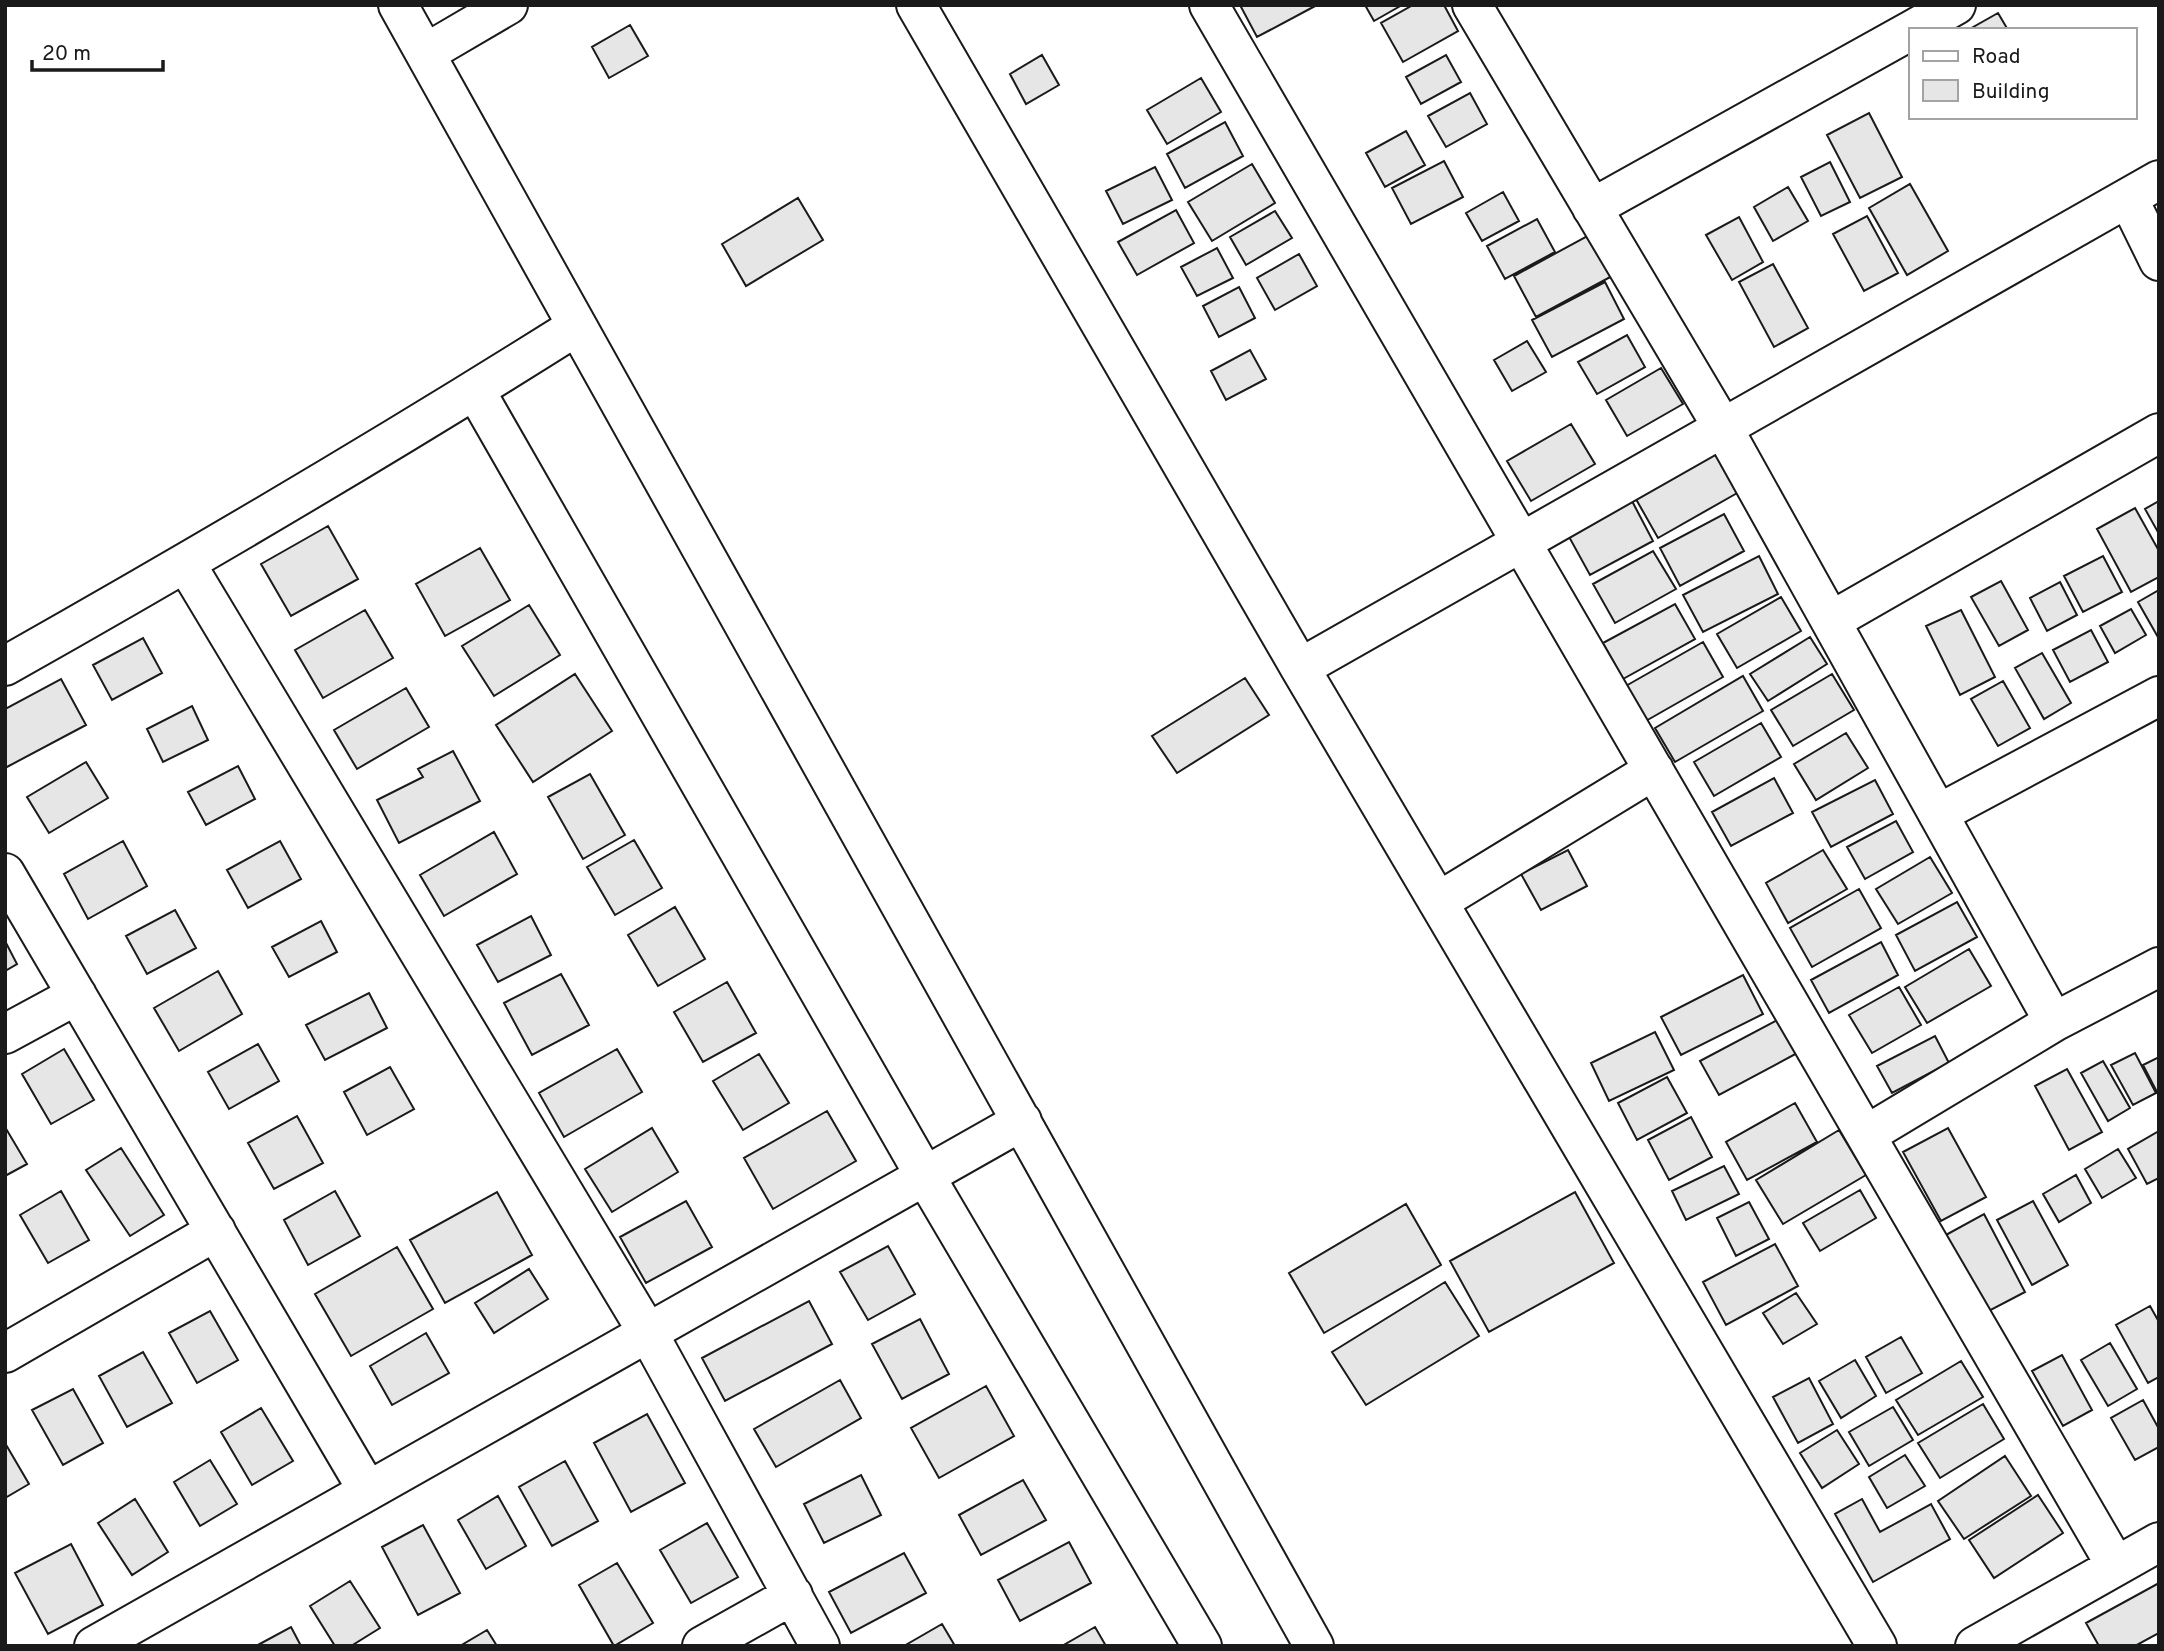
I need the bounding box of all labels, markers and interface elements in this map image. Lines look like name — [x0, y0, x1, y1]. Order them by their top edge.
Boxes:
scale bar — [32, 28, 163, 72]
legend — [1909, 28, 2136, 119]
text: 20 m — [42, 41, 91, 68]
text: Road — [1972, 44, 2021, 71]
text: Building — [1972, 79, 2050, 106]

